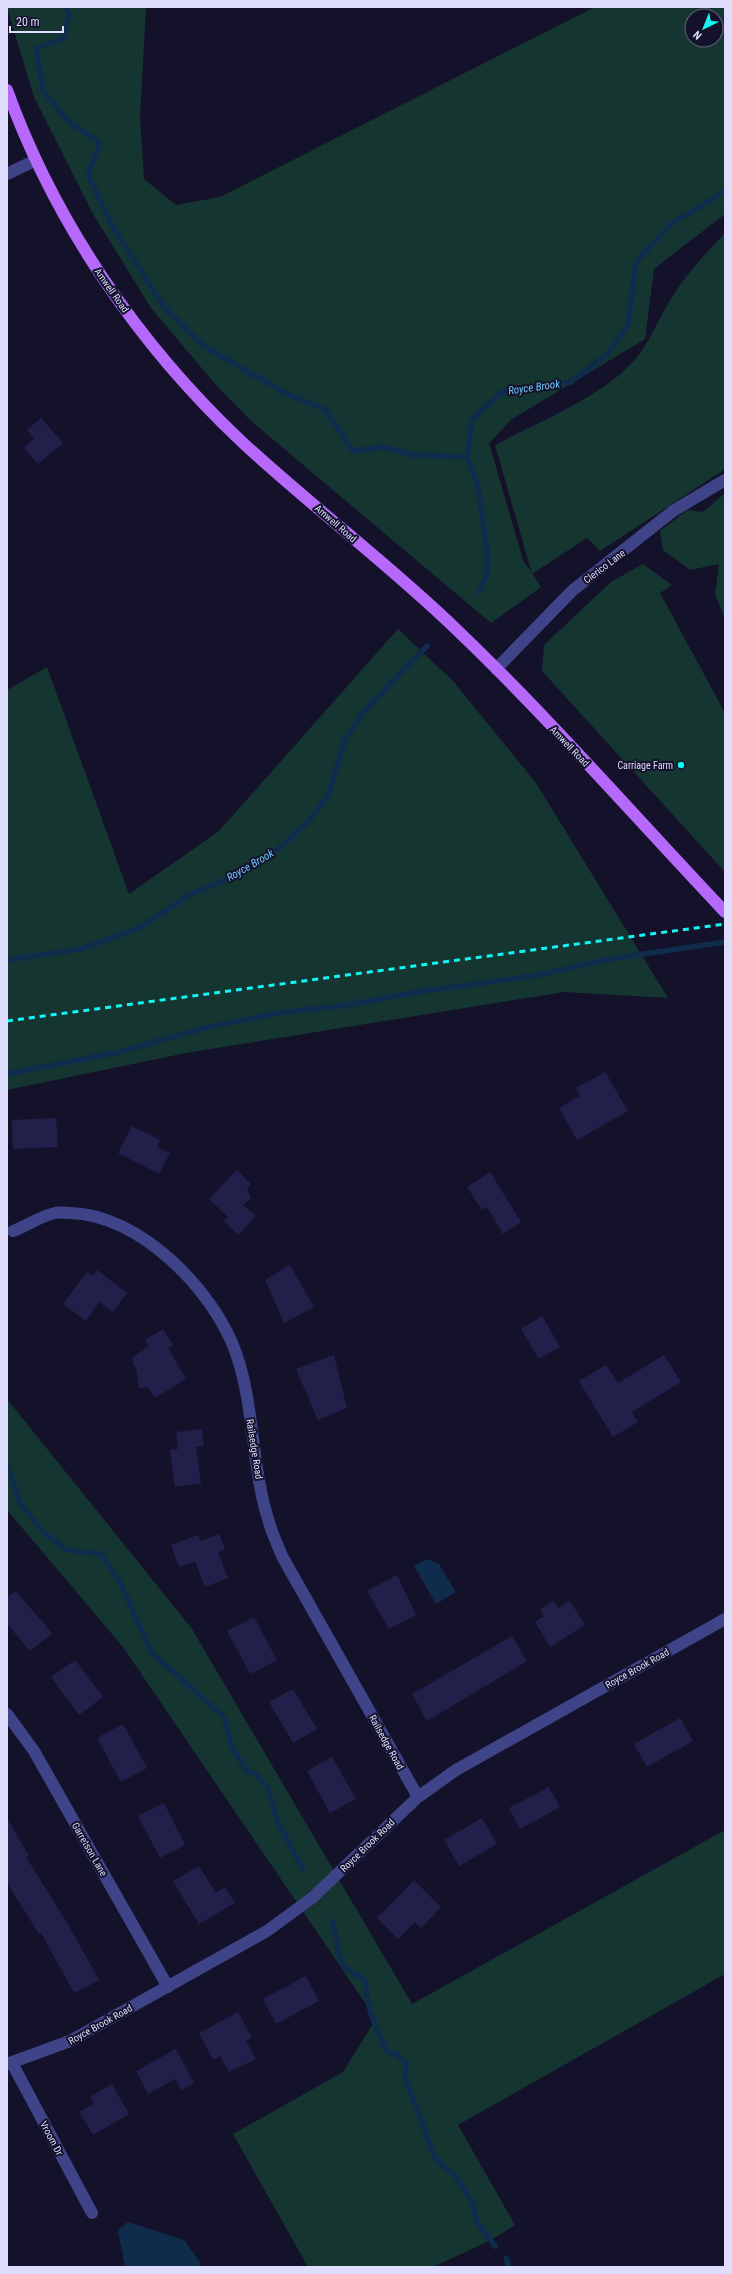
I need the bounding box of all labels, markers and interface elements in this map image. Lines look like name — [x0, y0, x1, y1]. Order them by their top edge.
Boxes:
scale bar — [10, 8, 63, 34]
north arrow — [684, 8, 724, 48]
text: 20 m — [16, 15, 40, 29]
text: N — [690, 28, 704, 42]
street label: Amwell Road — [92, 266, 131, 315]
water label: Royce Brook — [507, 377, 561, 398]
street label: Amwell Road — [313, 502, 359, 544]
street label: Clerico Lane — [581, 547, 627, 586]
street label: Amwell Road — [548, 724, 591, 769]
place label: Carriage Farm — [617, 760, 673, 771]
marker: Carriage Farm — [676, 760, 686, 770]
water label: Royce Brook — [224, 847, 276, 884]
street label: Railsedge Road — [244, 1418, 265, 1480]
street label: Royce Brook Road — [603, 1646, 671, 1691]
street label: Railsedge Road — [367, 1713, 406, 1772]
street label: Royce Brook Road — [338, 1817, 397, 1874]
street label: Garretson Lane — [70, 1820, 110, 1878]
street label: Royce Brook Road — [66, 2002, 134, 2047]
street label: Vroom Dr — [38, 2119, 65, 2157]

